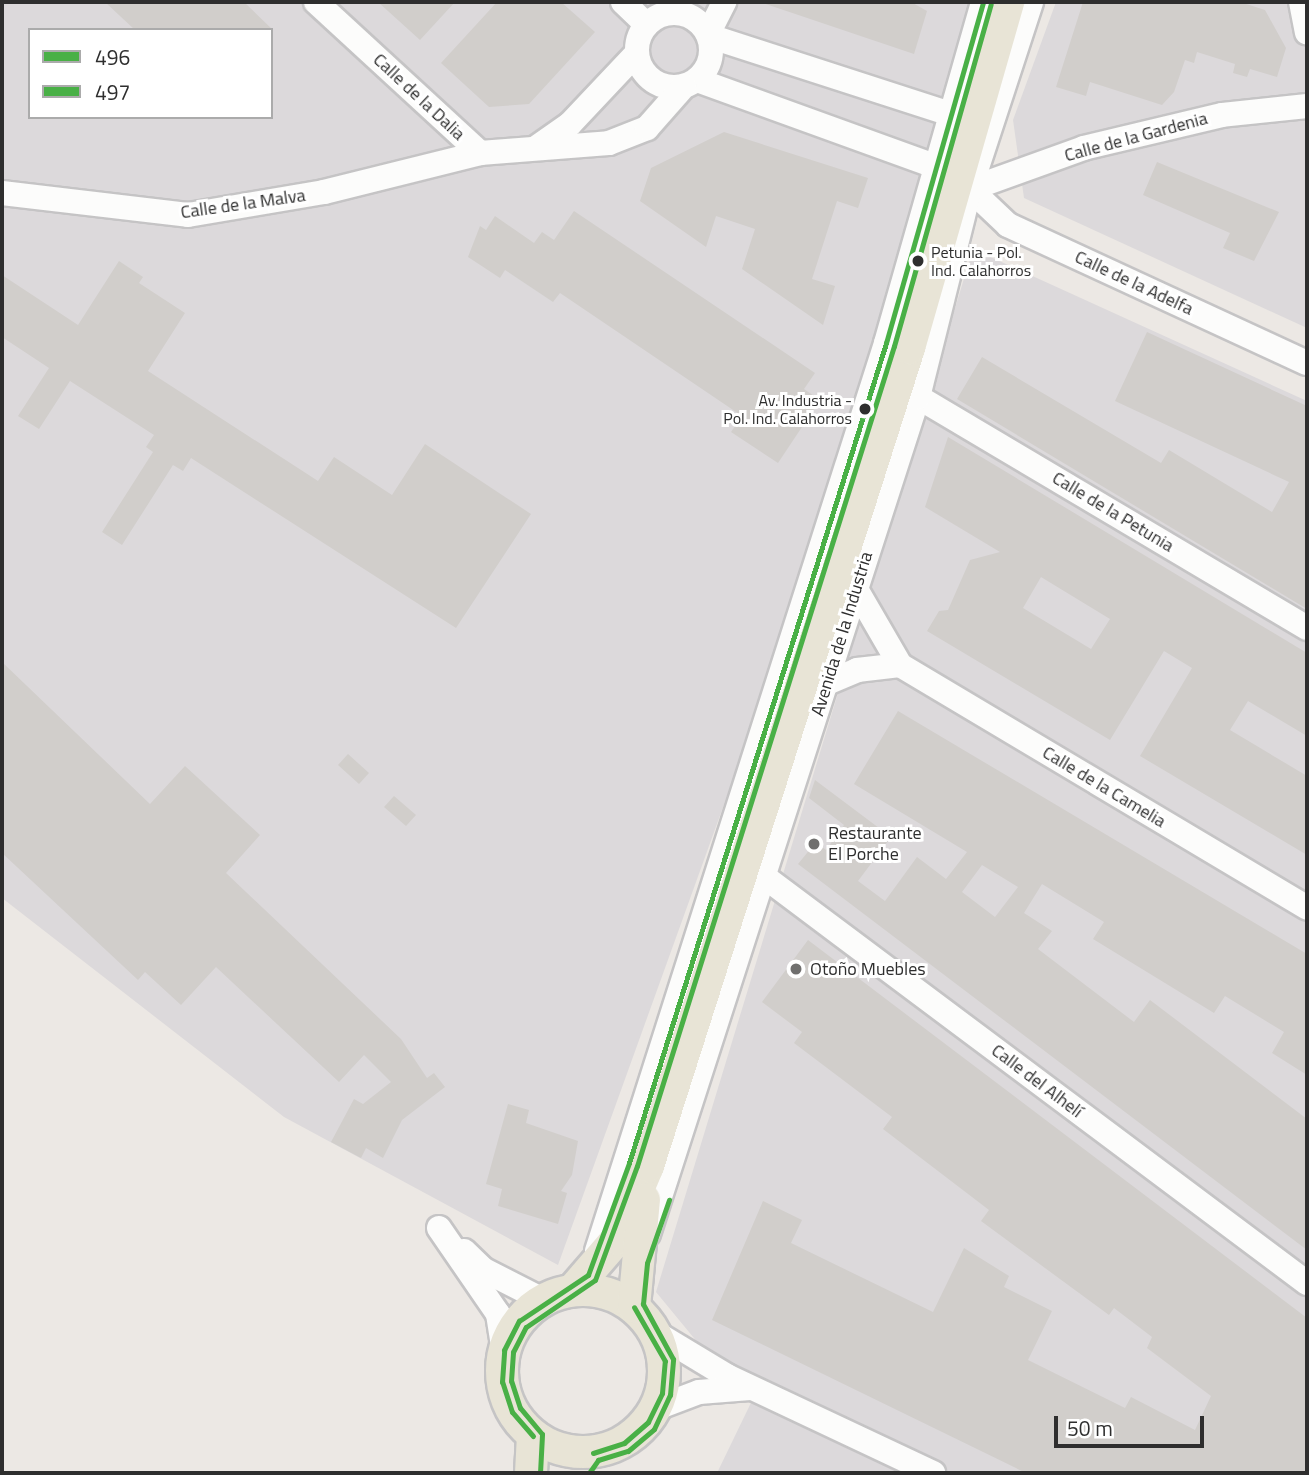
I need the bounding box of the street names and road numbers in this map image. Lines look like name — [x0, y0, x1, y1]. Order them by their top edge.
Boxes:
street label: Calle de la Dalia — [369, 49, 469, 145]
street label: Calle de la Gardenia — [1062, 108, 1210, 166]
street label: Calle de la Malva — [179, 185, 307, 223]
street label: Calle de la Adelfa — [1071, 246, 1197, 320]
street label: Calle de la Petunia — [1048, 467, 1178, 557]
street label: Avenida de la Industria — [807, 549, 877, 719]
street label: Calle de la Camelia — [1038, 742, 1170, 832]
street label: Calle del Alhelí — [987, 1040, 1087, 1122]

